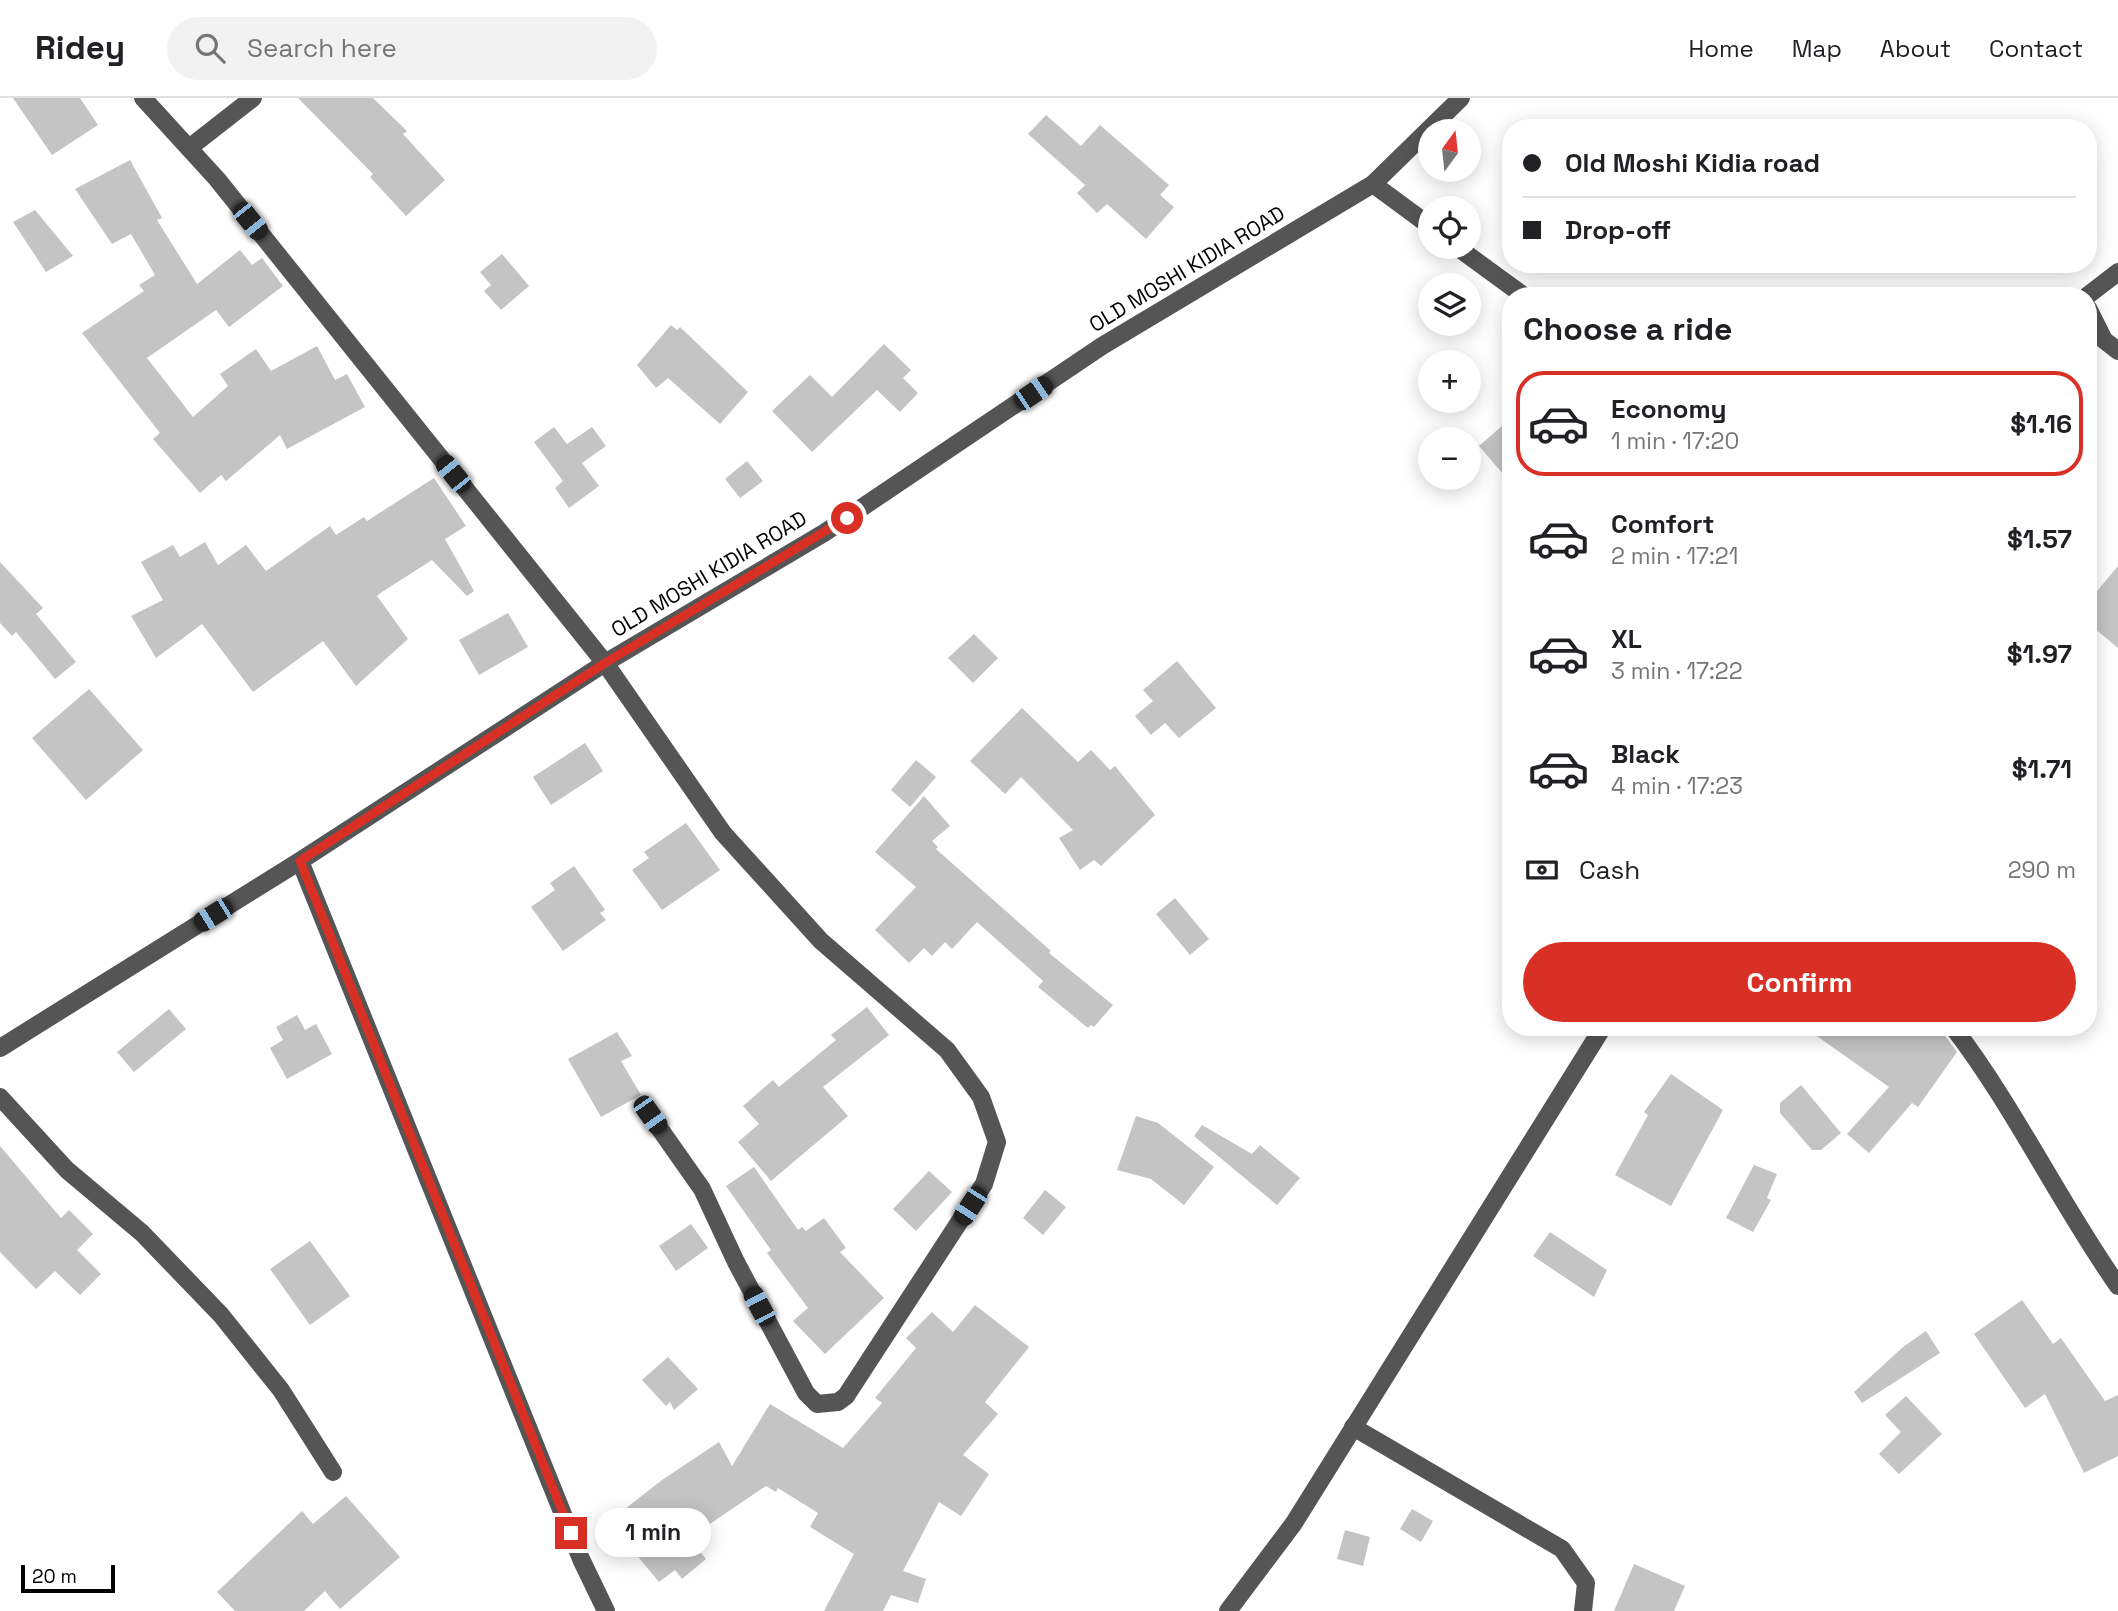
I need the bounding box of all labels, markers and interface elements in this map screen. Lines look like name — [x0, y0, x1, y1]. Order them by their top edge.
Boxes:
search box — [167, 17, 657, 80]
text: Ridey — [35, 27, 125, 69]
icon: search — [191, 29, 229, 67]
text: Search here — [247, 31, 397, 65]
text: Home — [1688, 33, 1754, 64]
text: Map — [1792, 33, 1842, 64]
text: About — [1880, 33, 1951, 64]
text: Contact — [1989, 33, 2083, 64]
north arrow — [1418, 119, 1480, 182]
map controls — [1418, 119, 1481, 490]
text: Old Moshi Kidia road — [1565, 146, 1820, 180]
button: locate — [1418, 196, 1481, 259]
car — [229, 198, 272, 244]
street label: OLD MOSHI KIDIA ROAD — [1084, 199, 1290, 338]
text: Drop-off — [1565, 213, 1671, 247]
button: layers — [1418, 273, 1481, 336]
text: Choose a ride — [1523, 309, 1733, 349]
button: + — [1418, 350, 1481, 413]
car — [1010, 373, 1057, 413]
icon: car — [1527, 392, 1590, 455]
text: Economy — [1611, 392, 1727, 426]
text: $1.16 — [2010, 407, 2072, 441]
text: 1 min · 17:20 — [1611, 426, 1739, 456]
button: − — [1418, 427, 1481, 490]
car — [432, 451, 475, 497]
route start — [831, 502, 863, 534]
street label: OLD MOSHI KIDIA ROAD — [606, 504, 812, 643]
icon: car — [1527, 507, 1590, 570]
text: Comfort — [1611, 507, 1714, 541]
text: $1.57 — [2007, 522, 2072, 556]
text: 2 min · 17:21 — [1611, 541, 1738, 571]
icon: car — [1527, 622, 1590, 685]
text: XL — [1611, 622, 1642, 656]
text: $1.97 — [2007, 637, 2072, 671]
text: 3 min · 17:22 — [1611, 656, 1743, 686]
icon: car — [1527, 737, 1590, 800]
text: Black — [1611, 737, 1680, 771]
text: $1.71 — [2012, 752, 2072, 786]
text: 4 min · 17:23 — [1611, 771, 1743, 801]
icon: cash — [1523, 851, 1561, 889]
text: Cash — [1579, 853, 1640, 887]
text: 290 m — [2008, 855, 2076, 885]
car — [190, 895, 237, 935]
button: Confirm — [1523, 942, 2076, 1022]
car — [630, 1092, 671, 1138]
car — [950, 1183, 991, 1229]
car — [740, 1283, 779, 1329]
callout: 1 min — [596, 1508, 711, 1558]
route end — [555, 1517, 587, 1549]
text: 1 min — [625, 1517, 681, 1547]
scale bar — [21, 1562, 116, 1594]
text: 20 m — [32, 1564, 77, 1589]

